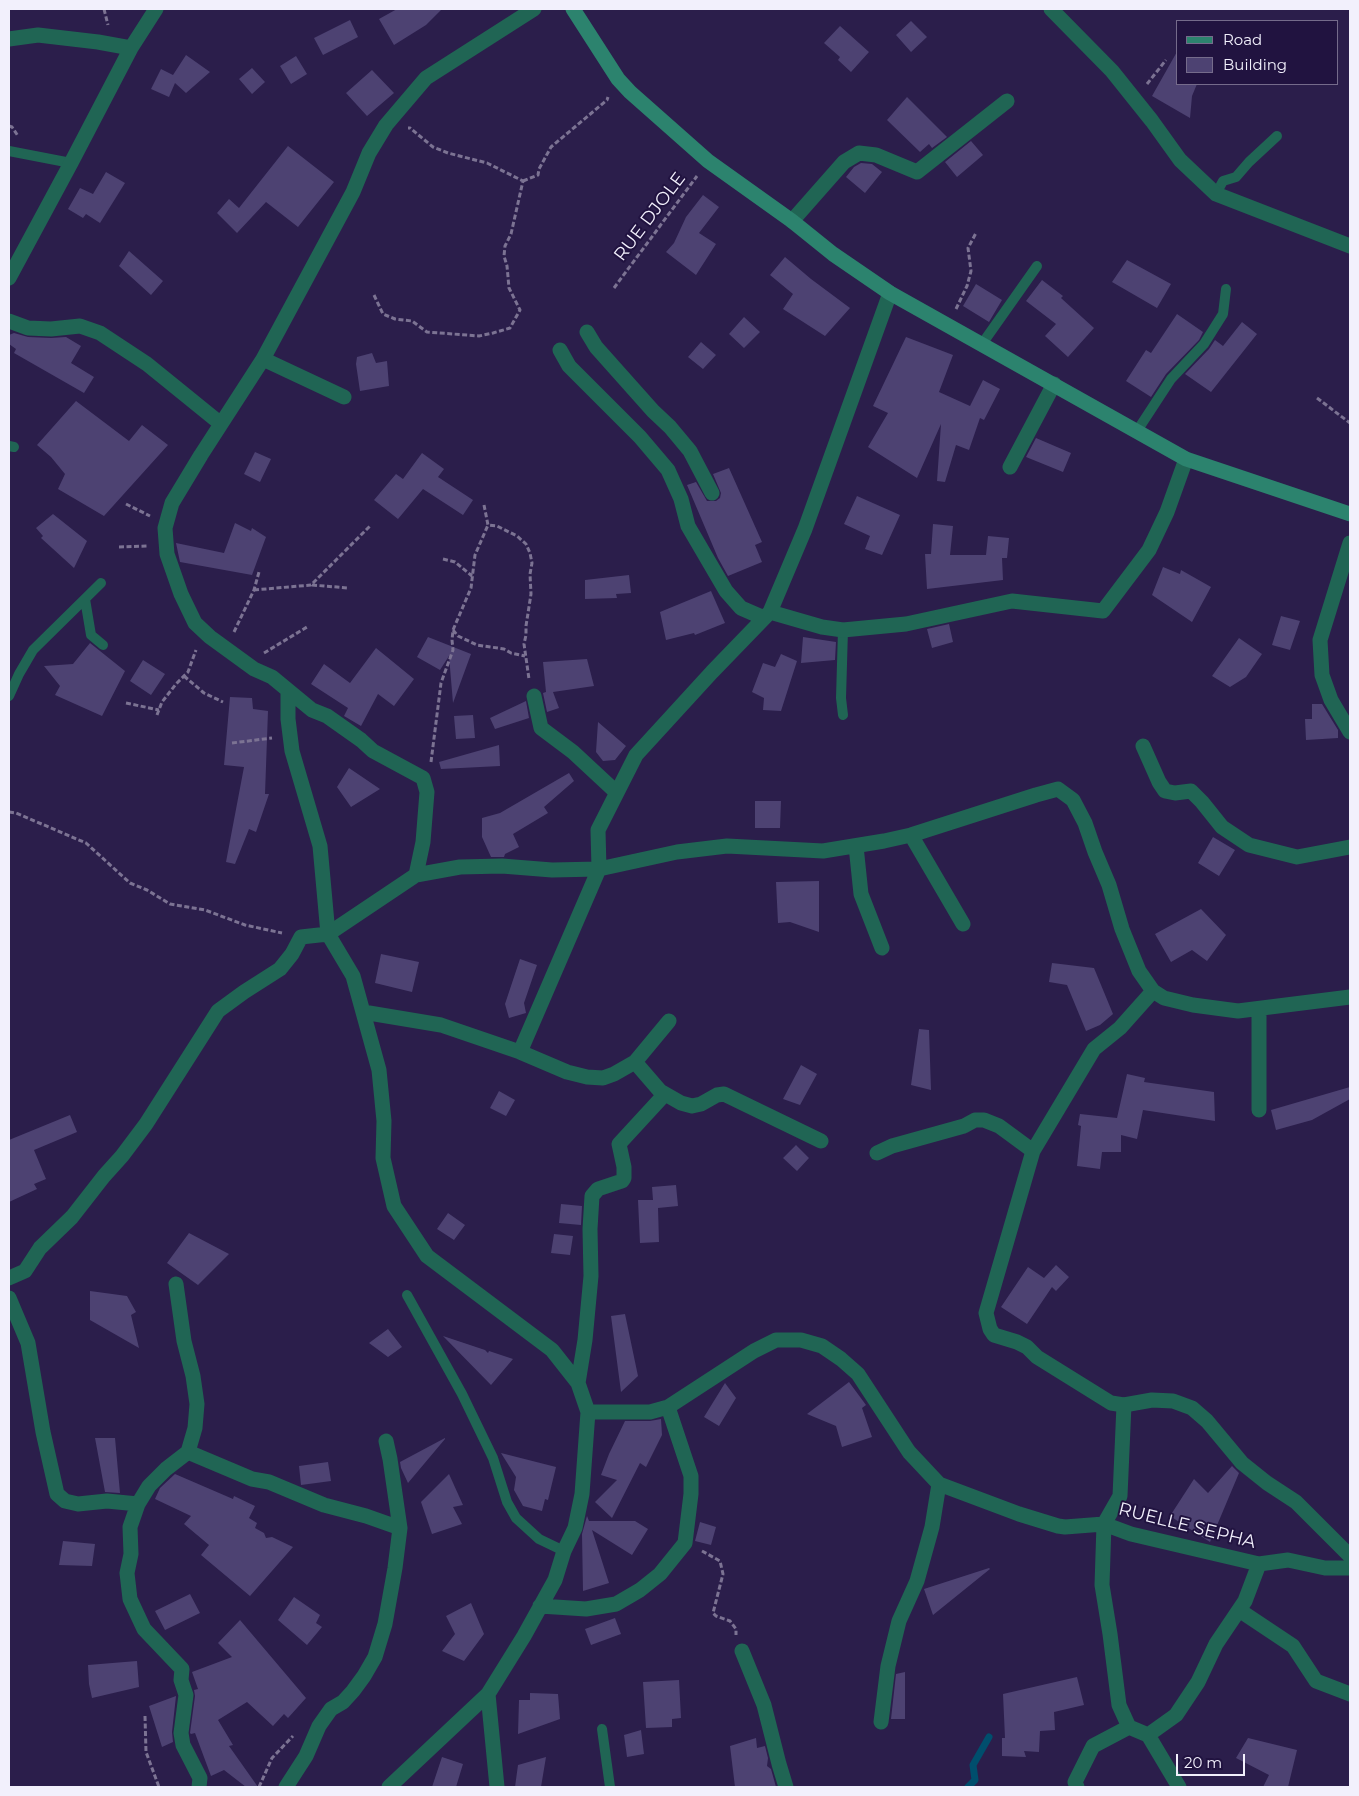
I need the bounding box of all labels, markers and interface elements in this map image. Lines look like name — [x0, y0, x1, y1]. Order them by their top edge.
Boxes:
legend — [1176, 20, 1339, 85]
text: Road — [1223, 30, 1262, 49]
text: Building — [1223, 55, 1287, 74]
street label: RUE DJOLE — [610, 168, 690, 266]
street label: RUELLE SEPHA — [1116, 1499, 1258, 1553]
scale bar — [1179, 1744, 1248, 1776]
text: 20 m — [1184, 1753, 1222, 1772]

